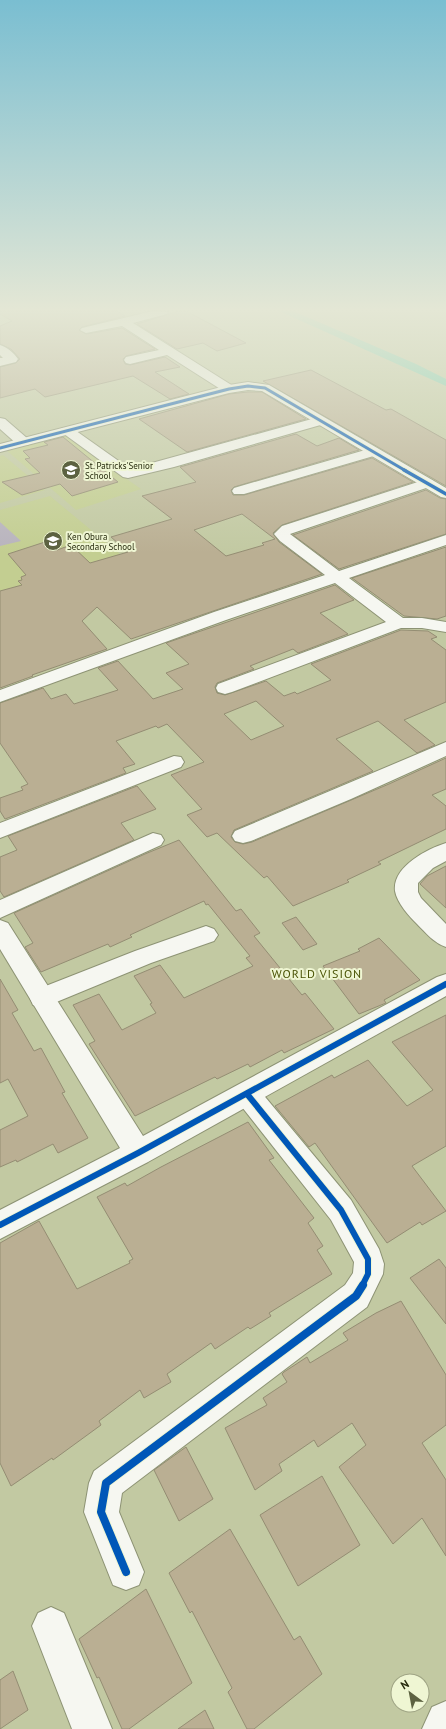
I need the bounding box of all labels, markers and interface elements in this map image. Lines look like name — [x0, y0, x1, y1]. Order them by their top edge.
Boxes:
school or university icon: St. Patricks'Senior School — [60, 459, 82, 481]
place label: St. Patricks'Senior School — [85, 460, 153, 481]
school or university icon: Ken Obura Secondary School — [42, 530, 64, 552]
place label: Ken Obura Secondary School — [67, 531, 135, 552]
district label: WORLD VISION — [272, 966, 362, 981]
north arrow — [390, 1673, 430, 1713]
text: N — [398, 1677, 411, 1692]

